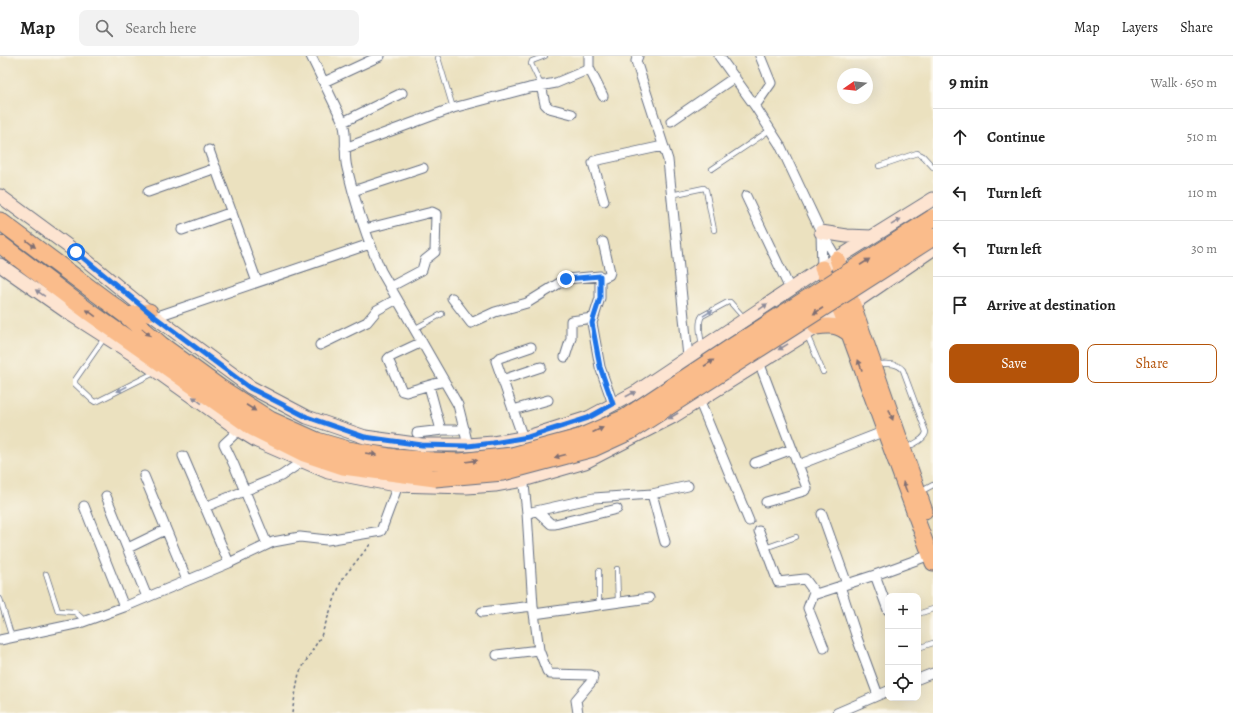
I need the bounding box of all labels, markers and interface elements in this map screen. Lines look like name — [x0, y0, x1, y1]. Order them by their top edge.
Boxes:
search box — [79, 10, 359, 46]
text: Map — [20, 15, 55, 41]
icon: search — [93, 17, 115, 39]
text: Search here — [125, 18, 197, 38]
text: Map — [1074, 18, 1100, 37]
text: Layers — [1122, 18, 1158, 37]
text: Share — [1180, 18, 1213, 37]
north arrow — [837, 68, 873, 104]
text: 9 min — [949, 71, 989, 94]
text: Walk · 650 m — [1151, 74, 1217, 91]
icon: ahead — [949, 126, 971, 148]
text: Continue — [987, 127, 1045, 147]
text: 510 m — [1187, 128, 1217, 145]
icon: left — [949, 182, 971, 204]
text: Turn left — [987, 183, 1042, 203]
text: 110 m — [1188, 184, 1217, 201]
one-way arrow — [891, 218, 901, 226]
icon: left — [949, 238, 971, 260]
text: Turn left — [987, 239, 1042, 259]
one-way arrow — [26, 240, 37, 249]
text: 30 m — [1191, 240, 1217, 257]
route start — [67, 243, 85, 261]
one-way arrow — [860, 258, 870, 266]
route end — [557, 270, 575, 288]
one-way arrow — [35, 289, 45, 297]
icon: arrive — [949, 294, 971, 316]
text: Arrive at destination — [987, 295, 1116, 315]
one-way arrow — [758, 303, 768, 311]
one-way arrow — [813, 307, 823, 315]
one-way arrow — [86, 309, 97, 317]
one-way arrow — [702, 309, 714, 316]
one-way arrow — [140, 327, 151, 336]
one-way arrow — [778, 343, 788, 351]
button: Save — [949, 344, 1079, 383]
button: Share — [1087, 344, 1217, 383]
one-way arrow — [703, 359, 714, 367]
one-way arrow — [857, 359, 863, 371]
one-way arrow — [116, 386, 128, 392]
one-way arrow — [625, 391, 637, 398]
one-way arrow — [192, 396, 202, 404]
one-way arrow — [245, 404, 257, 411]
one-way arrow — [888, 409, 894, 421]
one-way arrow — [667, 413, 679, 420]
one-way arrow — [592, 427, 603, 433]
one-way arrow — [365, 451, 377, 457]
one-way arrow — [553, 454, 566, 460]
one-way arrow — [466, 457, 478, 464]
one-way arrow — [902, 481, 908, 493]
map controls — [885, 593, 921, 701]
button: + — [885, 593, 921, 629]
button: − — [885, 629, 921, 665]
button: locate — [885, 665, 921, 701]

